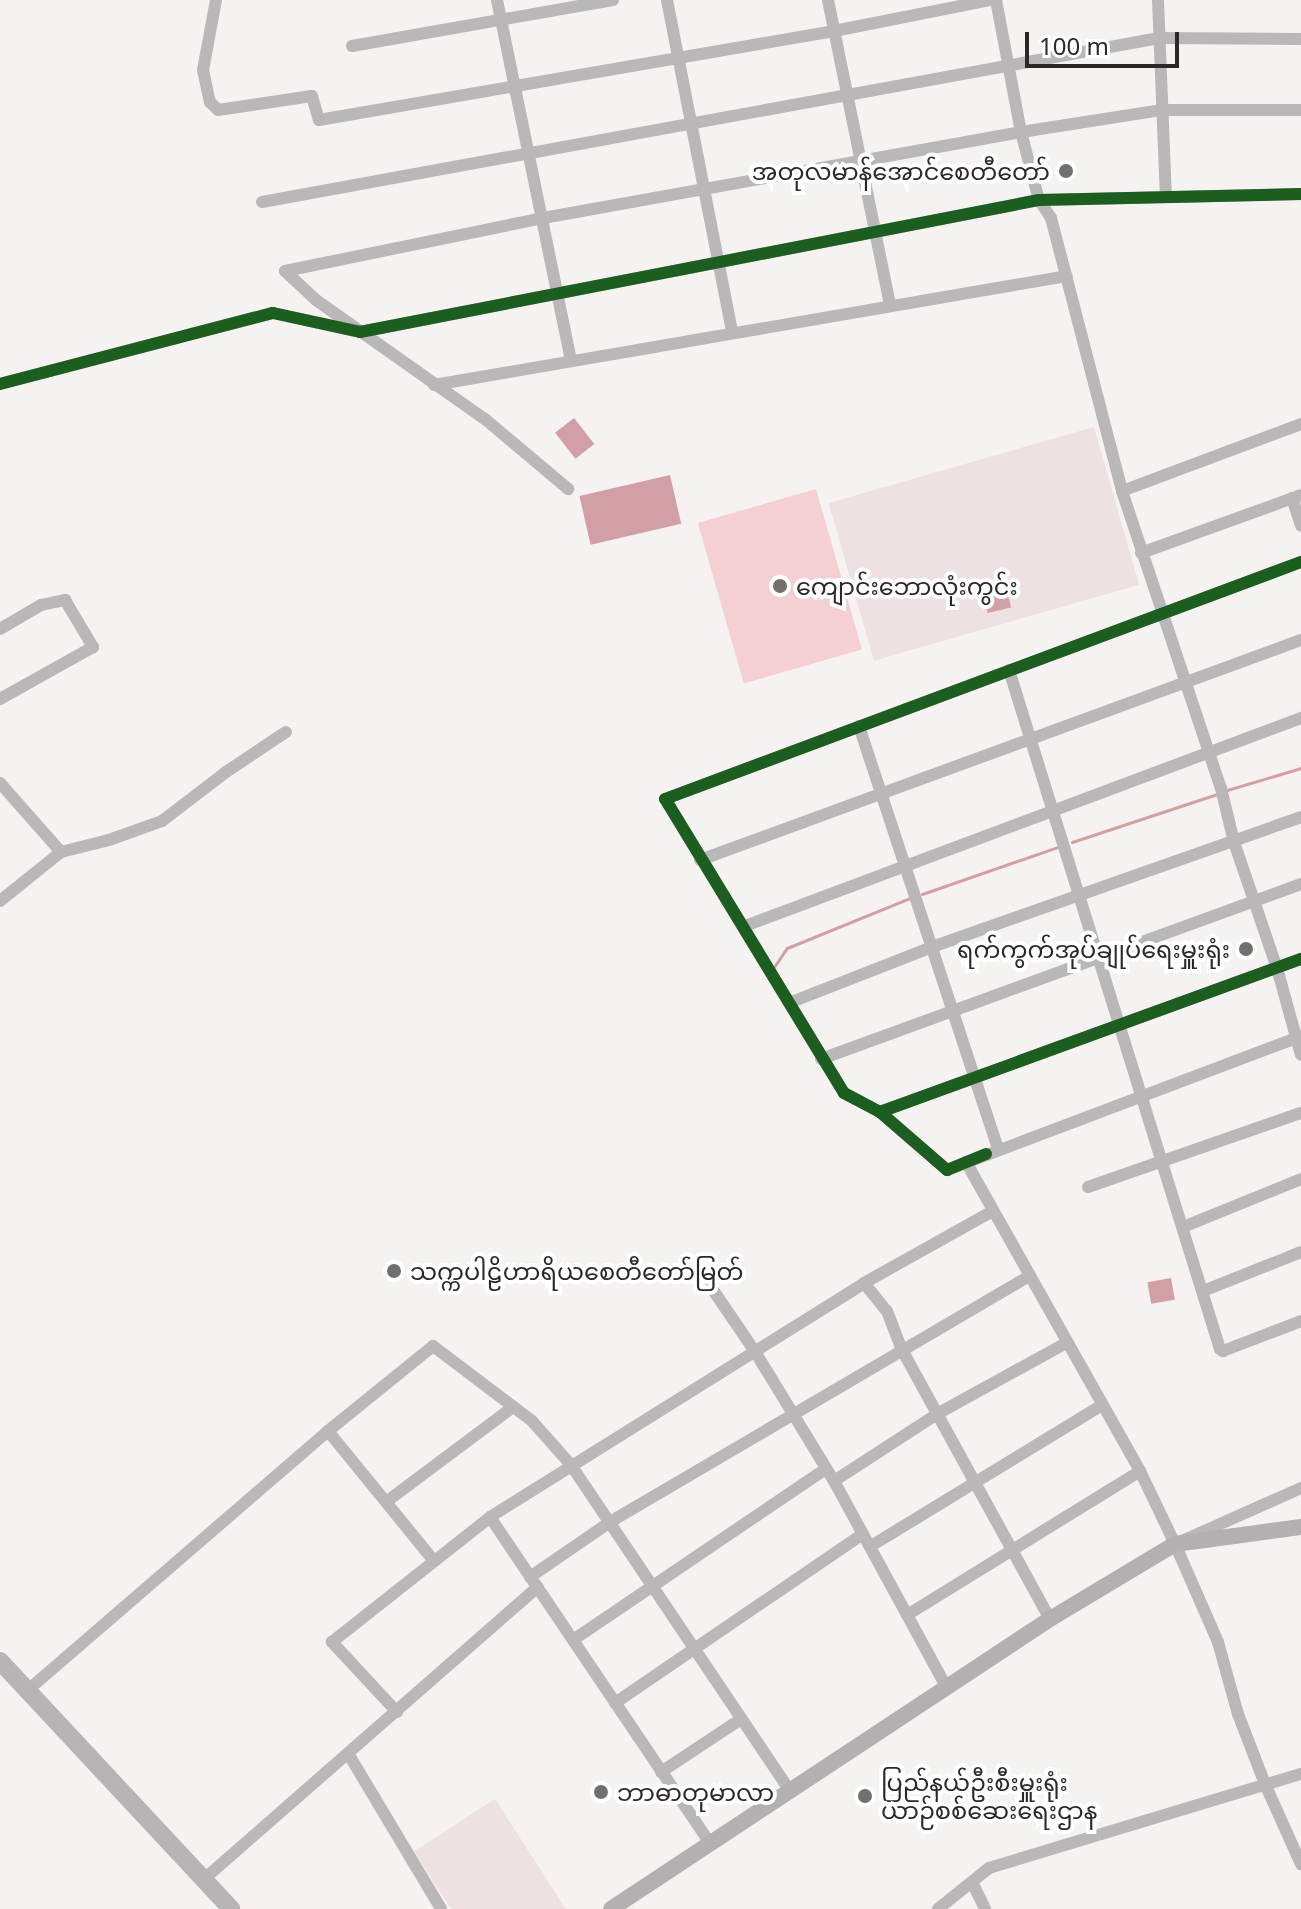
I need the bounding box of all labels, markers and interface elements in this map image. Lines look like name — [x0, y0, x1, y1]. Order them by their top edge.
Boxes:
scale bar — [1029, 16, 1183, 66]
text: 100 m — [1039, 29, 1109, 62]
place label: အတုလမာန်အောင်စေတီတော် — [752, 157, 1050, 185]
marker: အတုလမာန်အောင်စေတီတော် — [1057, 162, 1075, 180]
place label: ကျောင်းဘောလုံးကွင်း — [796, 572, 1018, 600]
marker: ကျောင်းဘောလုံးကွင်း — [771, 577, 789, 595]
place label: ရက်ကွက်အုပ်ချုပ်ရေးမှူးရုံး — [957, 935, 1230, 963]
marker: ရက်ကွက်အုပ်ချုပ်ရေးမှူးရုံး — [1237, 940, 1255, 958]
place label: သက္ကပါဠိဟာရိယစေတီတော်မြတ် — [410, 1257, 744, 1285]
marker: သက္ကပါဠိဟာရိယစေတီတော်မြတ် — [385, 1262, 403, 1280]
place label: ပြည်နယ်ဦးစီးမှူးရုံး ယာဉ်စစ်ဆေးရေးဌာန — [881, 1768, 1097, 1824]
place label: ဘာဓာတုမာလာ — [617, 1778, 774, 1806]
marker: ဘာဓာတုမာလာ — [592, 1783, 610, 1801]
marker: ပြည်နယ်ဦးစီးမှူးရုံး ယာဉ်စစ်ဆေးရေးဌာန — [856, 1787, 874, 1805]

